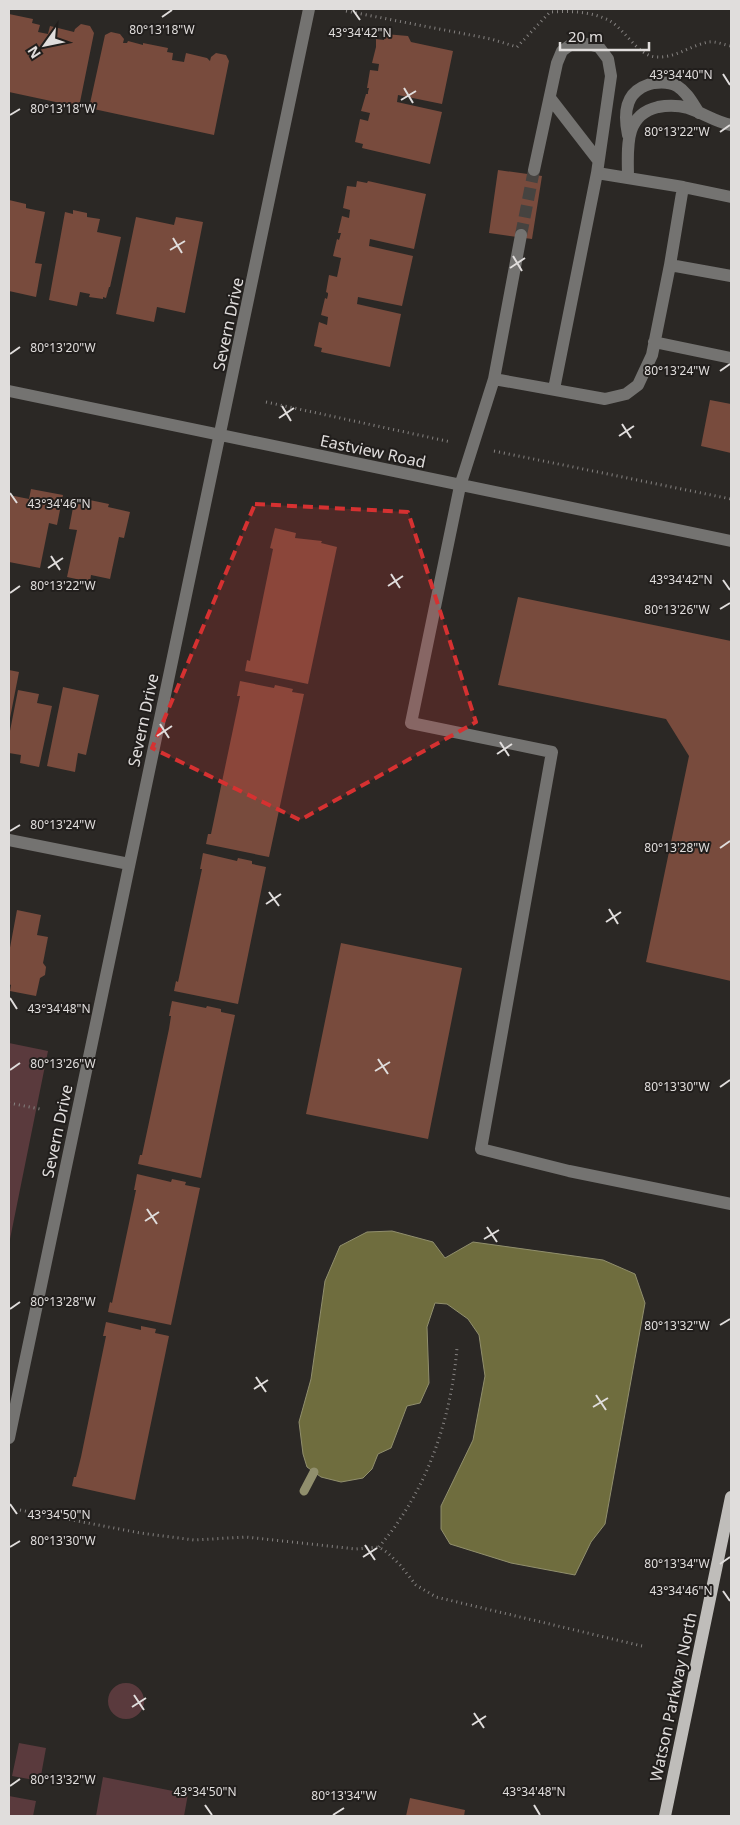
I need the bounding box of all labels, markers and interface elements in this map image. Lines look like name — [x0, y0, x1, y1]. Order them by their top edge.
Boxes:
north arrow — [20, 20, 70, 70]
scale bar — [560, 20, 649, 52]
text: 80°13'18"W — [129, 21, 195, 38]
text: 43°34'42"N — [328, 24, 392, 41]
text: 20 m — [568, 26, 603, 46]
text: N — [23, 42, 45, 62]
text: 43°34'40"N — [649, 66, 713, 83]
text: 80°13'18"W — [30, 100, 96, 117]
text: 80°13'22"W — [644, 123, 710, 140]
street label: Severn Drive — [207, 275, 249, 373]
text: 80°13'20"W — [30, 339, 96, 356]
text: 80°13'24"W — [644, 362, 710, 379]
street label: Eastview Road — [318, 429, 428, 473]
text: 43°34'46"N — [27, 495, 91, 512]
text: 43°34'42"N — [649, 571, 713, 588]
text: 80°13'22"W — [30, 577, 96, 594]
text: 80°13'26"W — [644, 601, 710, 618]
street label: Severn Drive — [122, 671, 164, 769]
text: 80°13'24"W — [30, 816, 96, 833]
text: 80°13'28"W — [644, 839, 710, 856]
text: 43°34'48"N — [27, 1000, 91, 1017]
text: 80°13'26"W — [30, 1055, 96, 1072]
text: 80°13'30"W — [644, 1078, 710, 1095]
street label: Severn Drive — [36, 1082, 78, 1180]
text: 80°13'28"W — [30, 1293, 96, 1310]
text: 80°13'32"W — [644, 1317, 710, 1334]
text: 43°34'50"N — [27, 1506, 91, 1523]
text: 80°13'30"W — [30, 1532, 96, 1549]
text: 80°13'34"W — [644, 1555, 710, 1572]
text: 43°34'46"N — [649, 1582, 713, 1599]
street label: Watson Parkway North — [644, 1610, 702, 1784]
text: 80°13'32"W — [30, 1771, 96, 1788]
text: 43°34'50"N — [173, 1783, 237, 1800]
text: 43°34'48"N — [502, 1783, 566, 1800]
text: 80°13'34"W — [311, 1787, 377, 1804]

